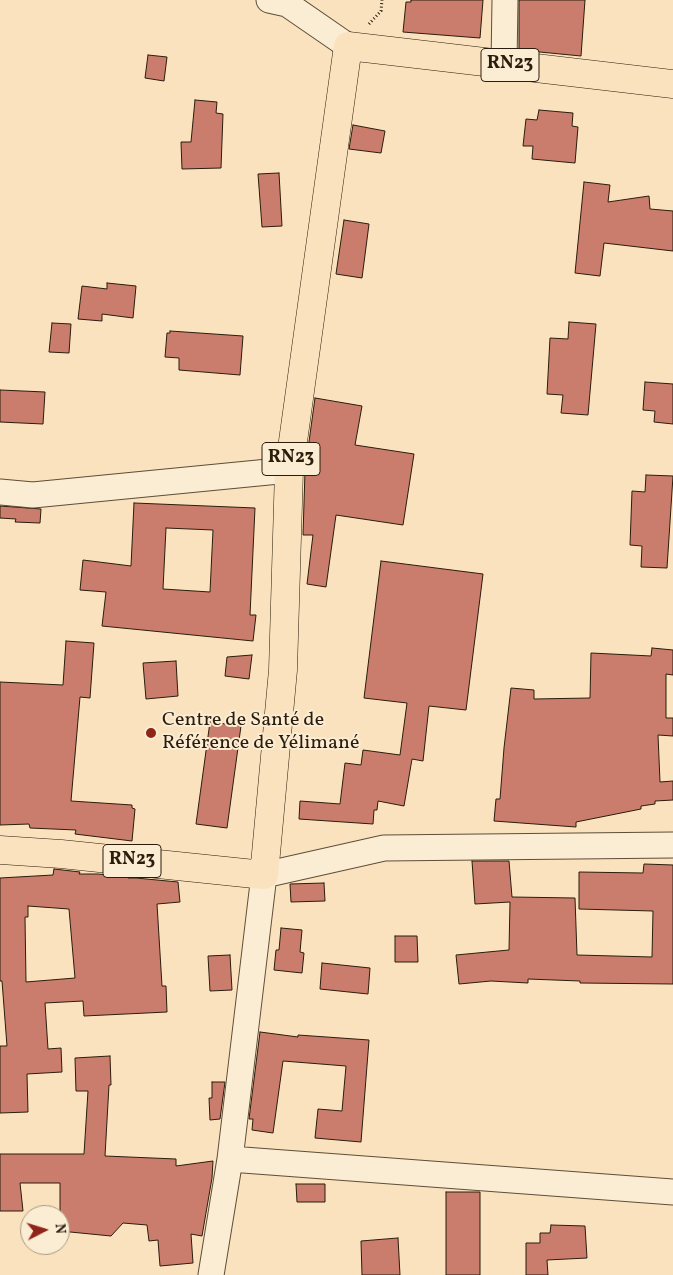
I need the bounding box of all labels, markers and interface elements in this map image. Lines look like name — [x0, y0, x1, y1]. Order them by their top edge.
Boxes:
road number: RN23 — [481, 48, 539, 82]
road number: RN23 — [262, 442, 320, 476]
place label: Centre de Santé de Référence de Yélimané — [162, 709, 359, 756]
marker: Centre de Santé de Référence de Yélimané — [144, 726, 158, 740]
road number: RN23 — [103, 844, 161, 878]
north arrow — [20, 1205, 70, 1255]
text: N — [50, 1223, 69, 1235]

